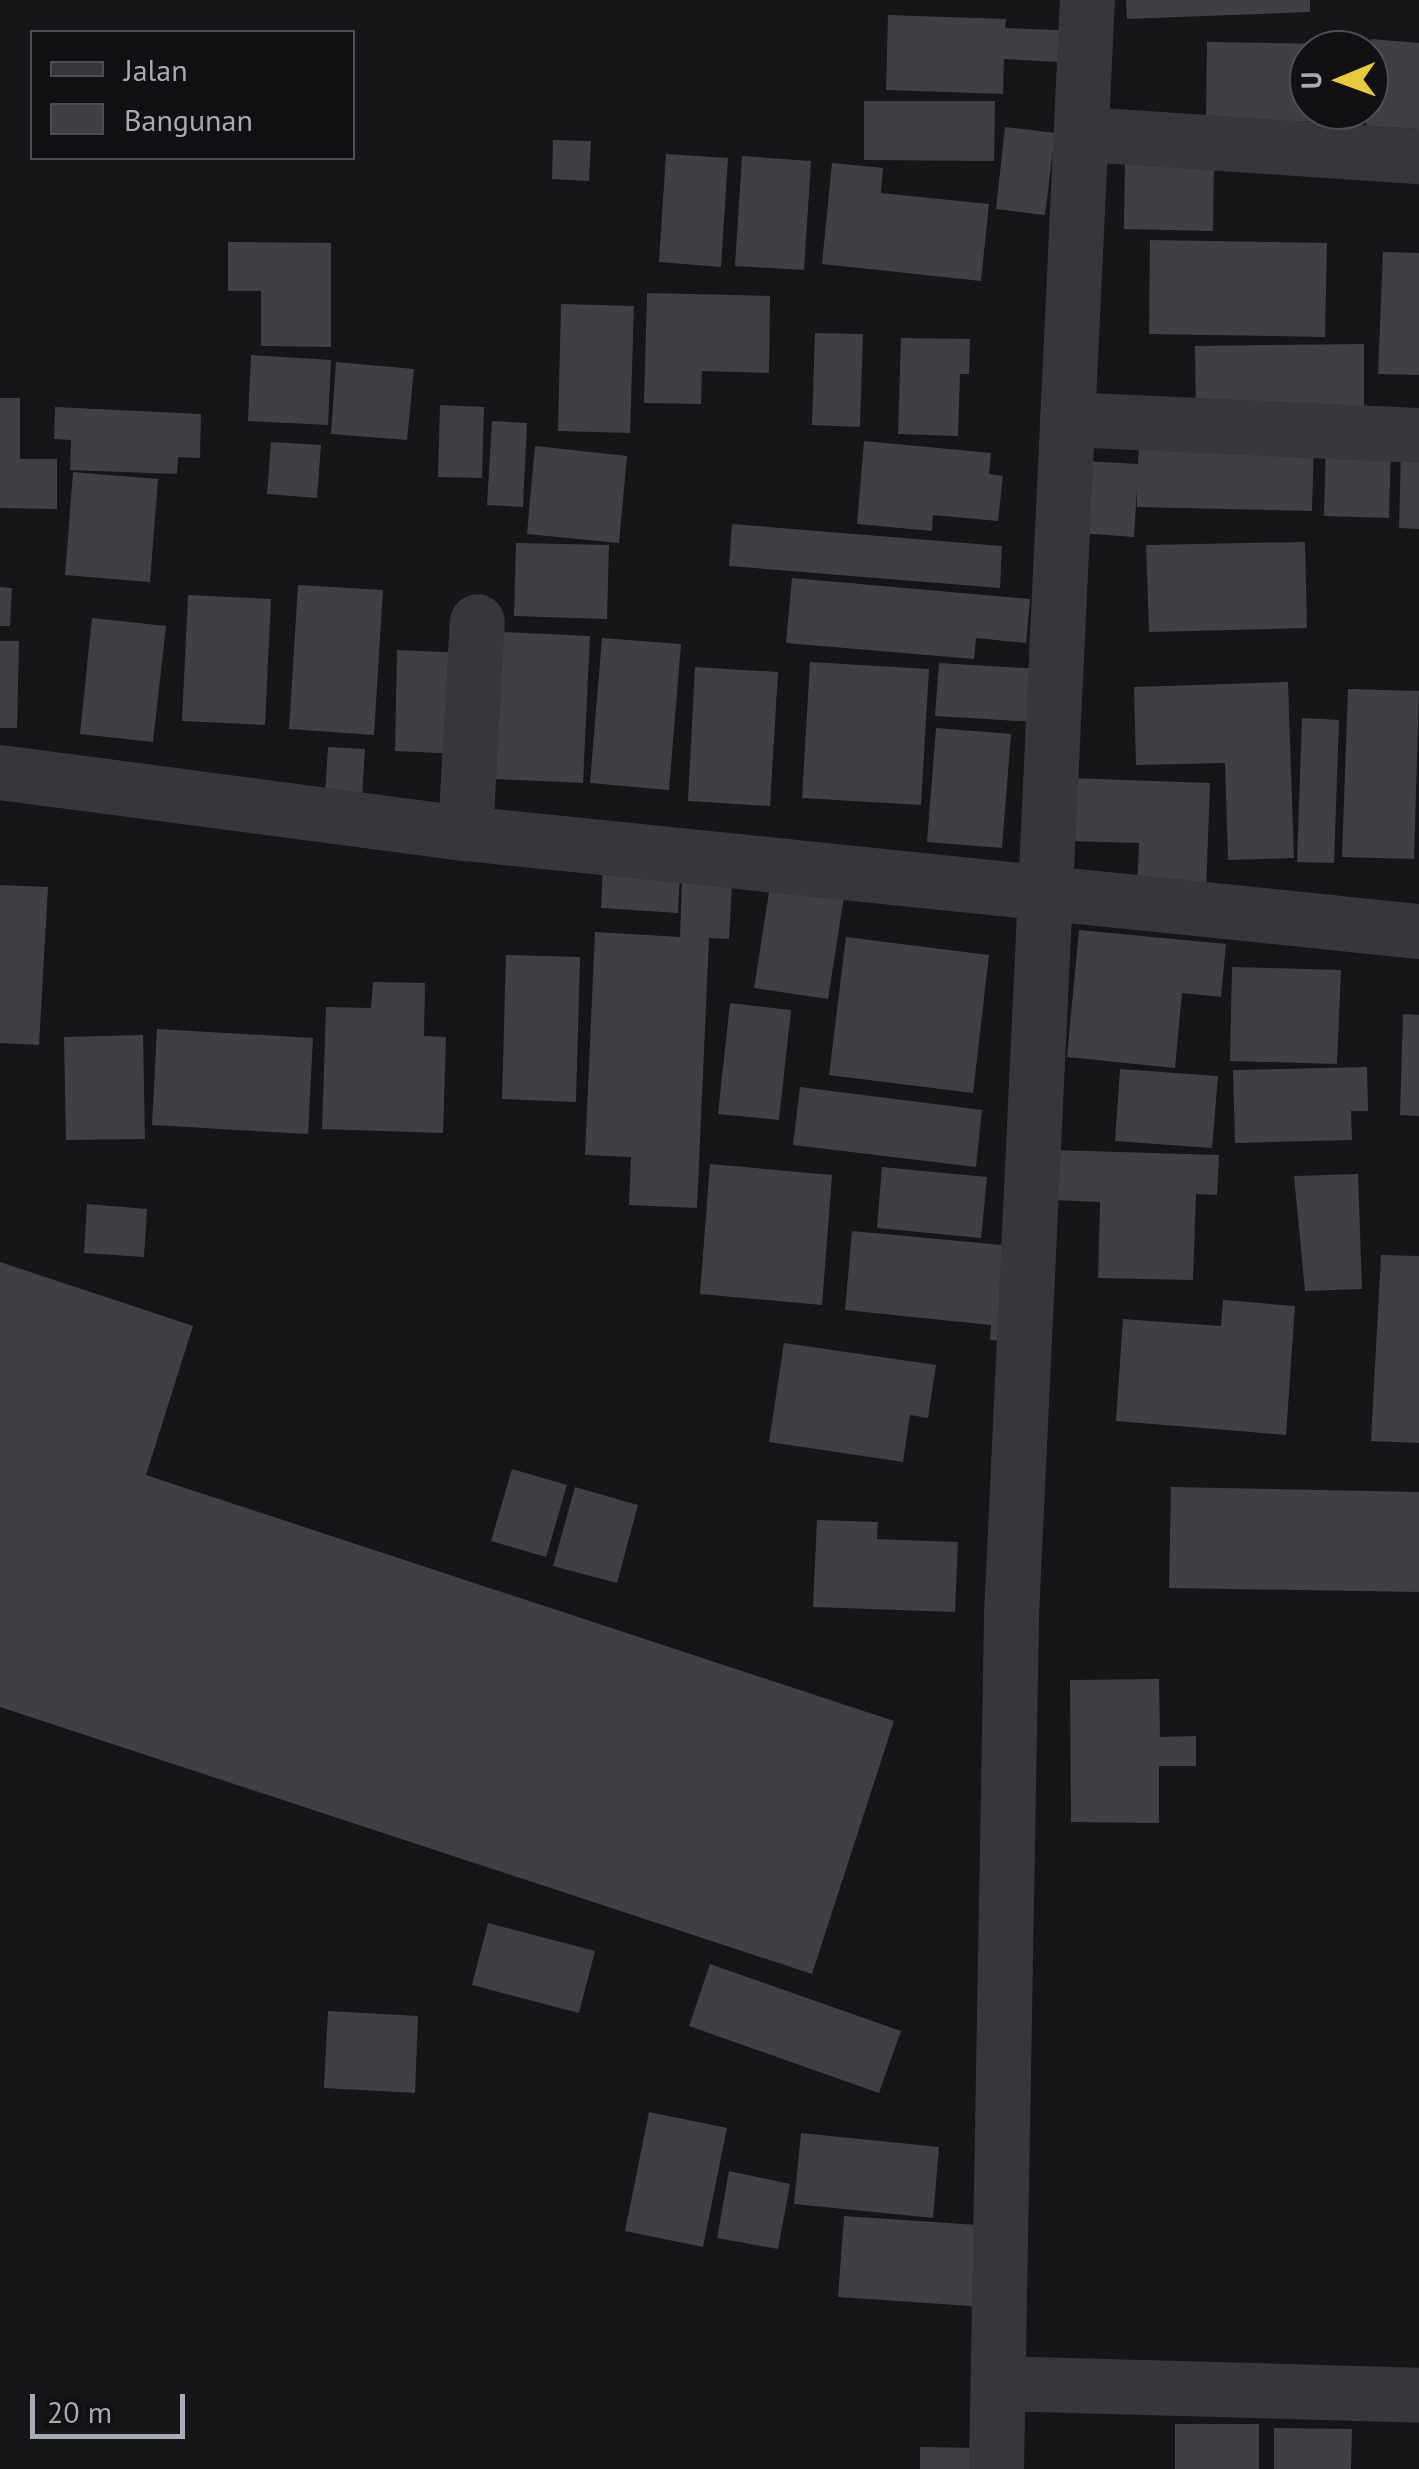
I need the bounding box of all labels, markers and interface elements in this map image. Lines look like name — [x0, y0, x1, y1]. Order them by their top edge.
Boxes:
legend — [30, 30, 355, 160]
north arrow — [1289, 30, 1389, 130]
text: Jalan — [124, 50, 188, 89]
text: U — [1292, 71, 1329, 90]
text: Bangunan — [124, 100, 253, 139]
scale bar — [35, 2374, 190, 2436]
text: 20 m — [47, 2392, 112, 2431]

